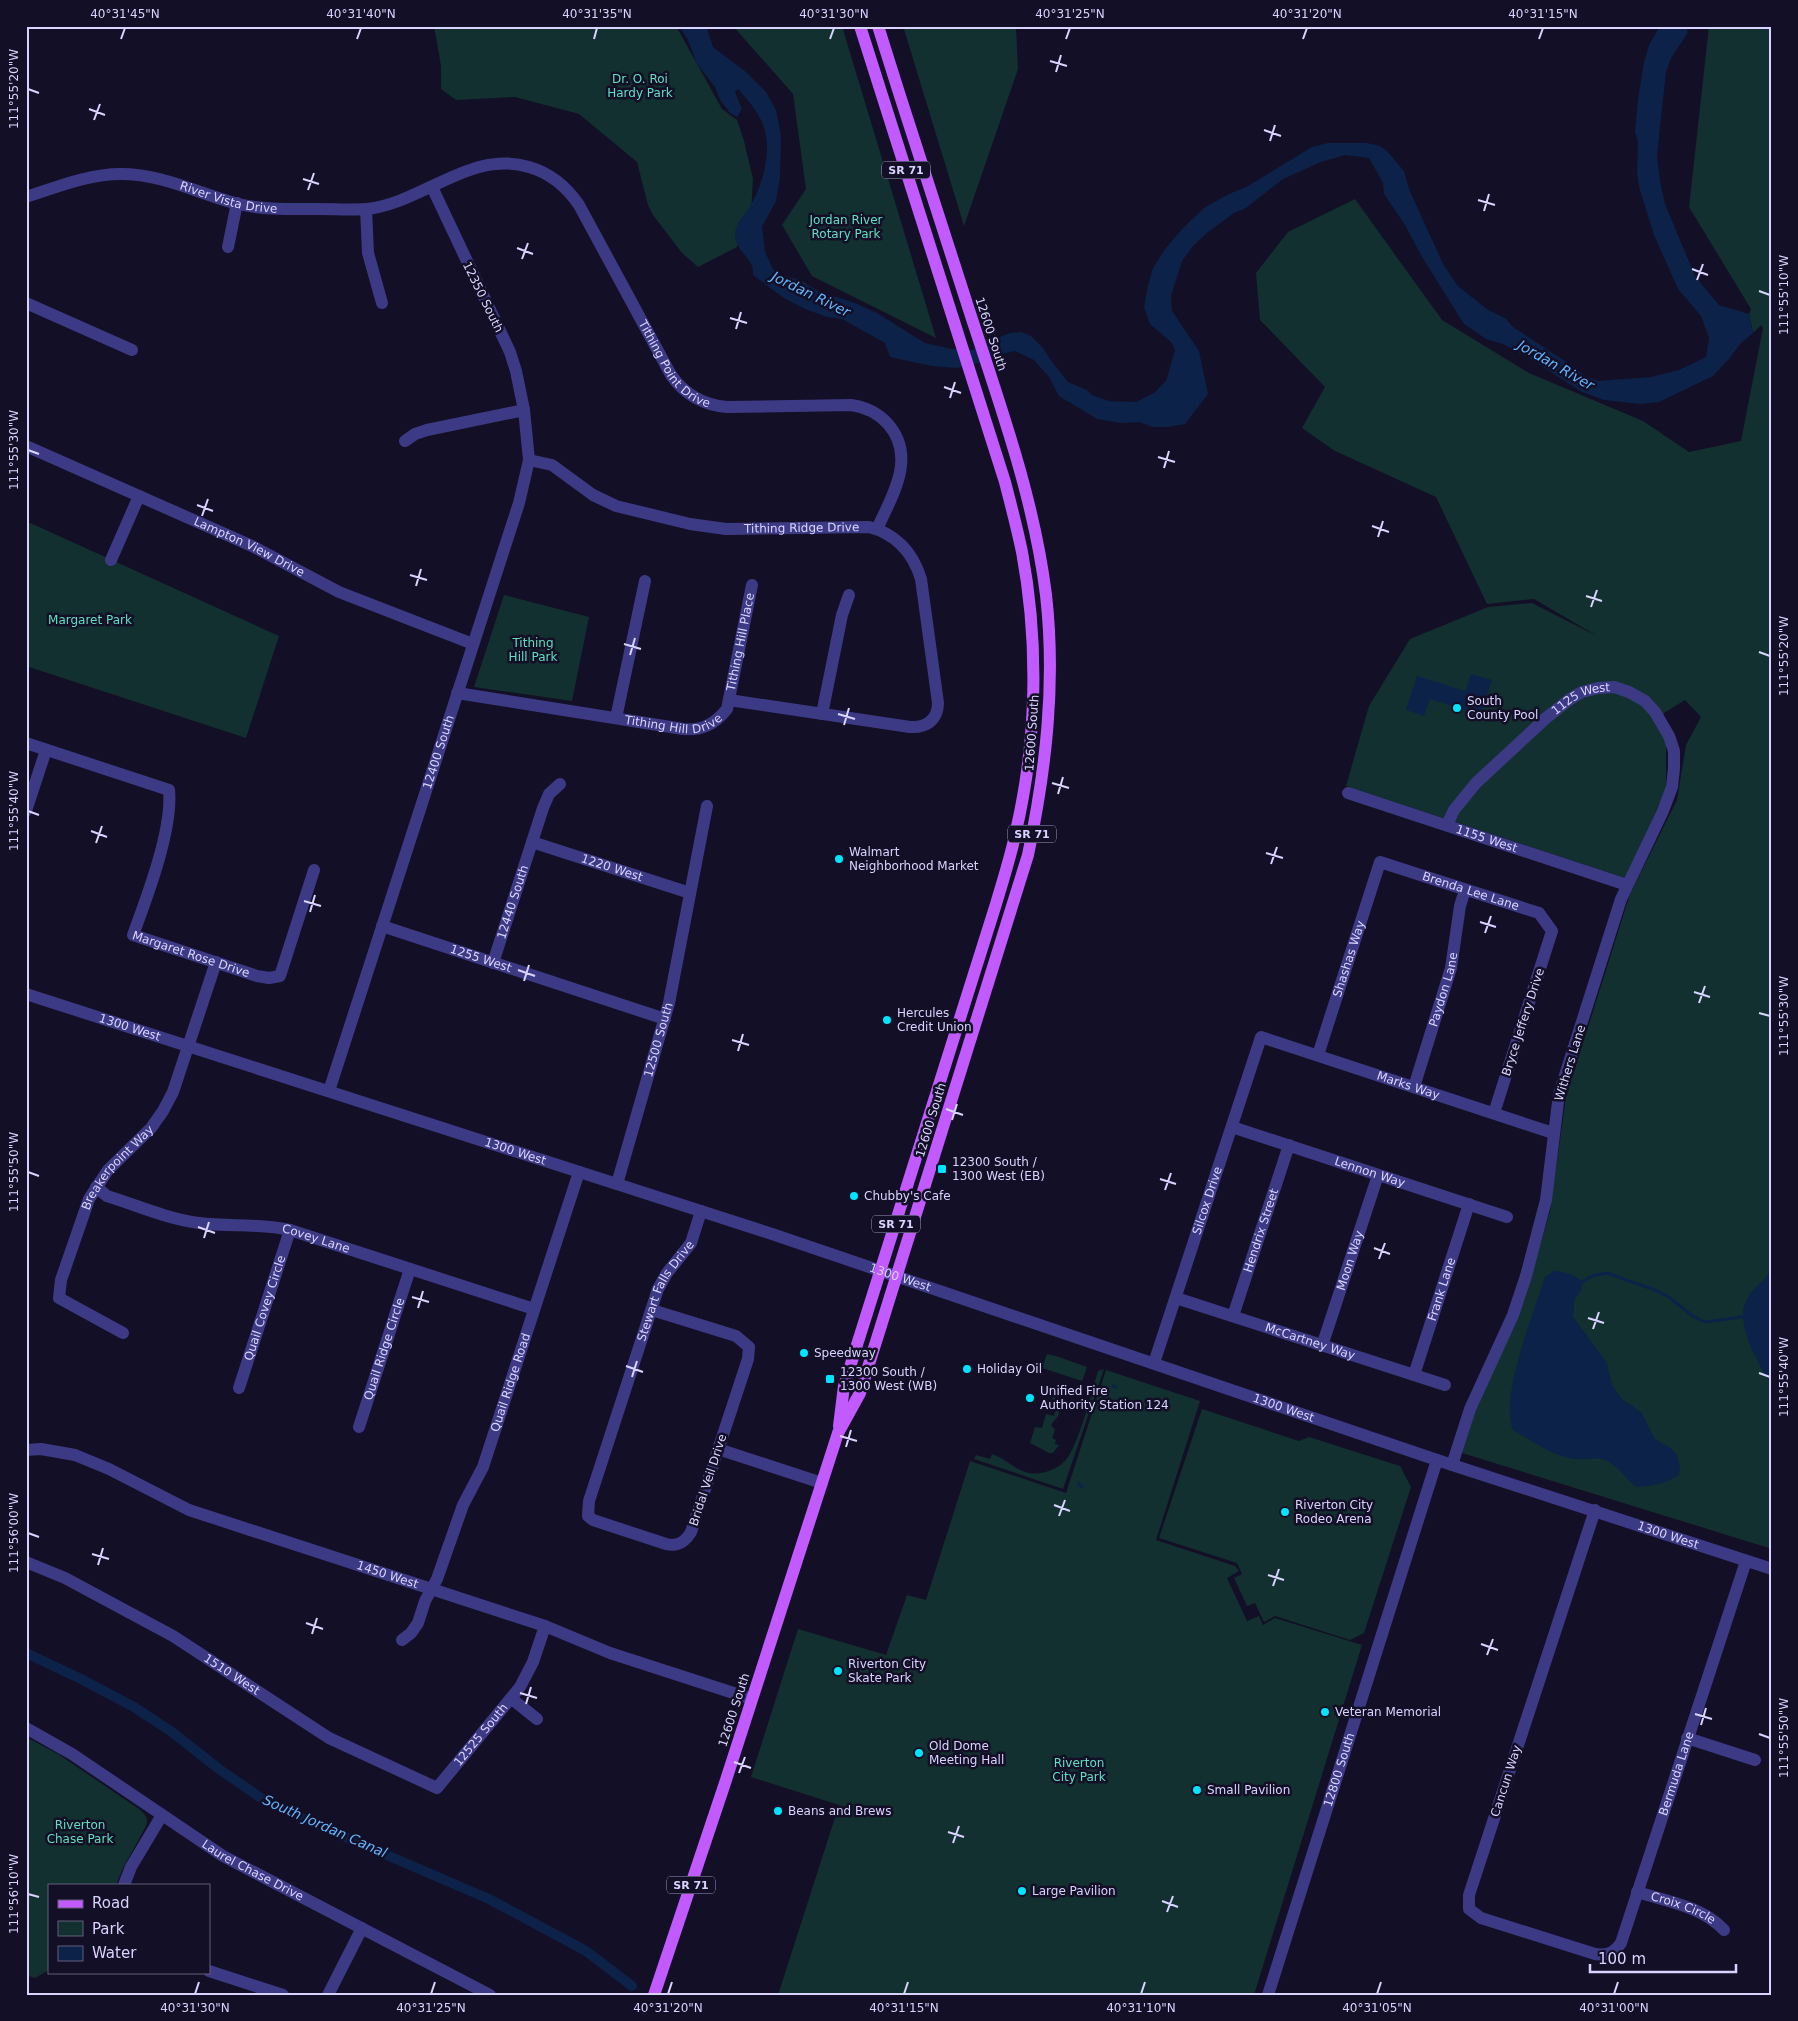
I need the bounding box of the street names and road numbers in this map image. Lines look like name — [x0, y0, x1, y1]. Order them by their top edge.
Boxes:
road number: SR 71 — [882, 162, 930, 178]
street label: River Vista Drive — [178, 178, 278, 216]
street label: 12350 South — [460, 259, 506, 335]
street label: 12600 South — [972, 295, 1010, 373]
street label: Tithing Point Drive — [635, 317, 712, 411]
street label: Lampton View Drive — [192, 514, 307, 580]
street label: Tithing Ridge Drive — [743, 520, 859, 536]
street label: Tithing Hill Place — [724, 592, 757, 693]
street label: 1125 West — [1549, 680, 1611, 718]
street label: 12600 South — [1022, 694, 1042, 772]
street label: Tithing Hill Drive — [623, 711, 725, 736]
street label: 12400 South — [420, 713, 457, 791]
street label: 1155 West — [1454, 822, 1519, 855]
road number: SR 71 — [1008, 826, 1056, 842]
street label: 1220 West — [579, 851, 645, 884]
street label: 12440 South — [494, 863, 531, 941]
street label: Brenda Lee Lane — [1421, 869, 1521, 913]
street label: Shashas Way — [1330, 919, 1368, 999]
street label: Margaret Rose Drive — [131, 928, 251, 980]
street label: 1255 West — [448, 942, 514, 975]
street label: Paydon Lane — [1426, 951, 1460, 1028]
street label: Bryce Jeffery Drive — [1499, 966, 1547, 1078]
street label: 12500 South — [641, 1001, 676, 1079]
street label: 1300 West — [97, 1011, 163, 1044]
street label: Withers Lane — [1552, 1023, 1588, 1103]
street label: Marks Way — [1375, 1069, 1441, 1102]
street label: 12600 South — [913, 1081, 949, 1159]
street label: Breakerpoint Way — [79, 1122, 156, 1212]
street label: 1300 West — [483, 1135, 548, 1168]
street label: Lennon Way — [1333, 1154, 1407, 1190]
street label: Silcox Drive — [1190, 1165, 1225, 1236]
street label: Hendrix Street — [1241, 1186, 1281, 1274]
road number: SR 71 — [872, 1216, 920, 1232]
street label: Covey Lane — [281, 1222, 352, 1256]
street label: Moon Way — [1334, 1229, 1366, 1292]
street label: Stewart Falls Drive — [634, 1238, 697, 1343]
street label: Quail Covey Circle — [241, 1254, 288, 1362]
street label: Frank Lane — [1425, 1256, 1458, 1323]
street label: 1300 West — [868, 1261, 933, 1295]
street label: Quail Ridge Circle — [361, 1296, 407, 1402]
street label: McCartney Way — [1263, 1320, 1357, 1362]
street label: Quail Ridge Road — [488, 1331, 533, 1434]
street label: 1300 West — [1251, 1391, 1316, 1425]
street label: Bridal Veil Drive — [687, 1432, 729, 1528]
street label: 1300 West — [1636, 1519, 1701, 1552]
street label: 1450 West — [355, 1558, 420, 1591]
street label: 1510 West — [201, 1651, 263, 1698]
street label: 12600 South — [715, 1671, 753, 1749]
street label: 12525 South — [451, 1701, 511, 1769]
street label: Bermuda Lane — [1656, 1730, 1697, 1817]
street label: 12800 South — [1321, 1731, 1357, 1809]
street label: Cancun Way — [1488, 1743, 1524, 1819]
street label: Laurel Chase Drive — [199, 1837, 306, 1904]
road number: SR 71 — [667, 1876, 715, 1894]
street label: Croix Circle — [1649, 1889, 1718, 1927]

